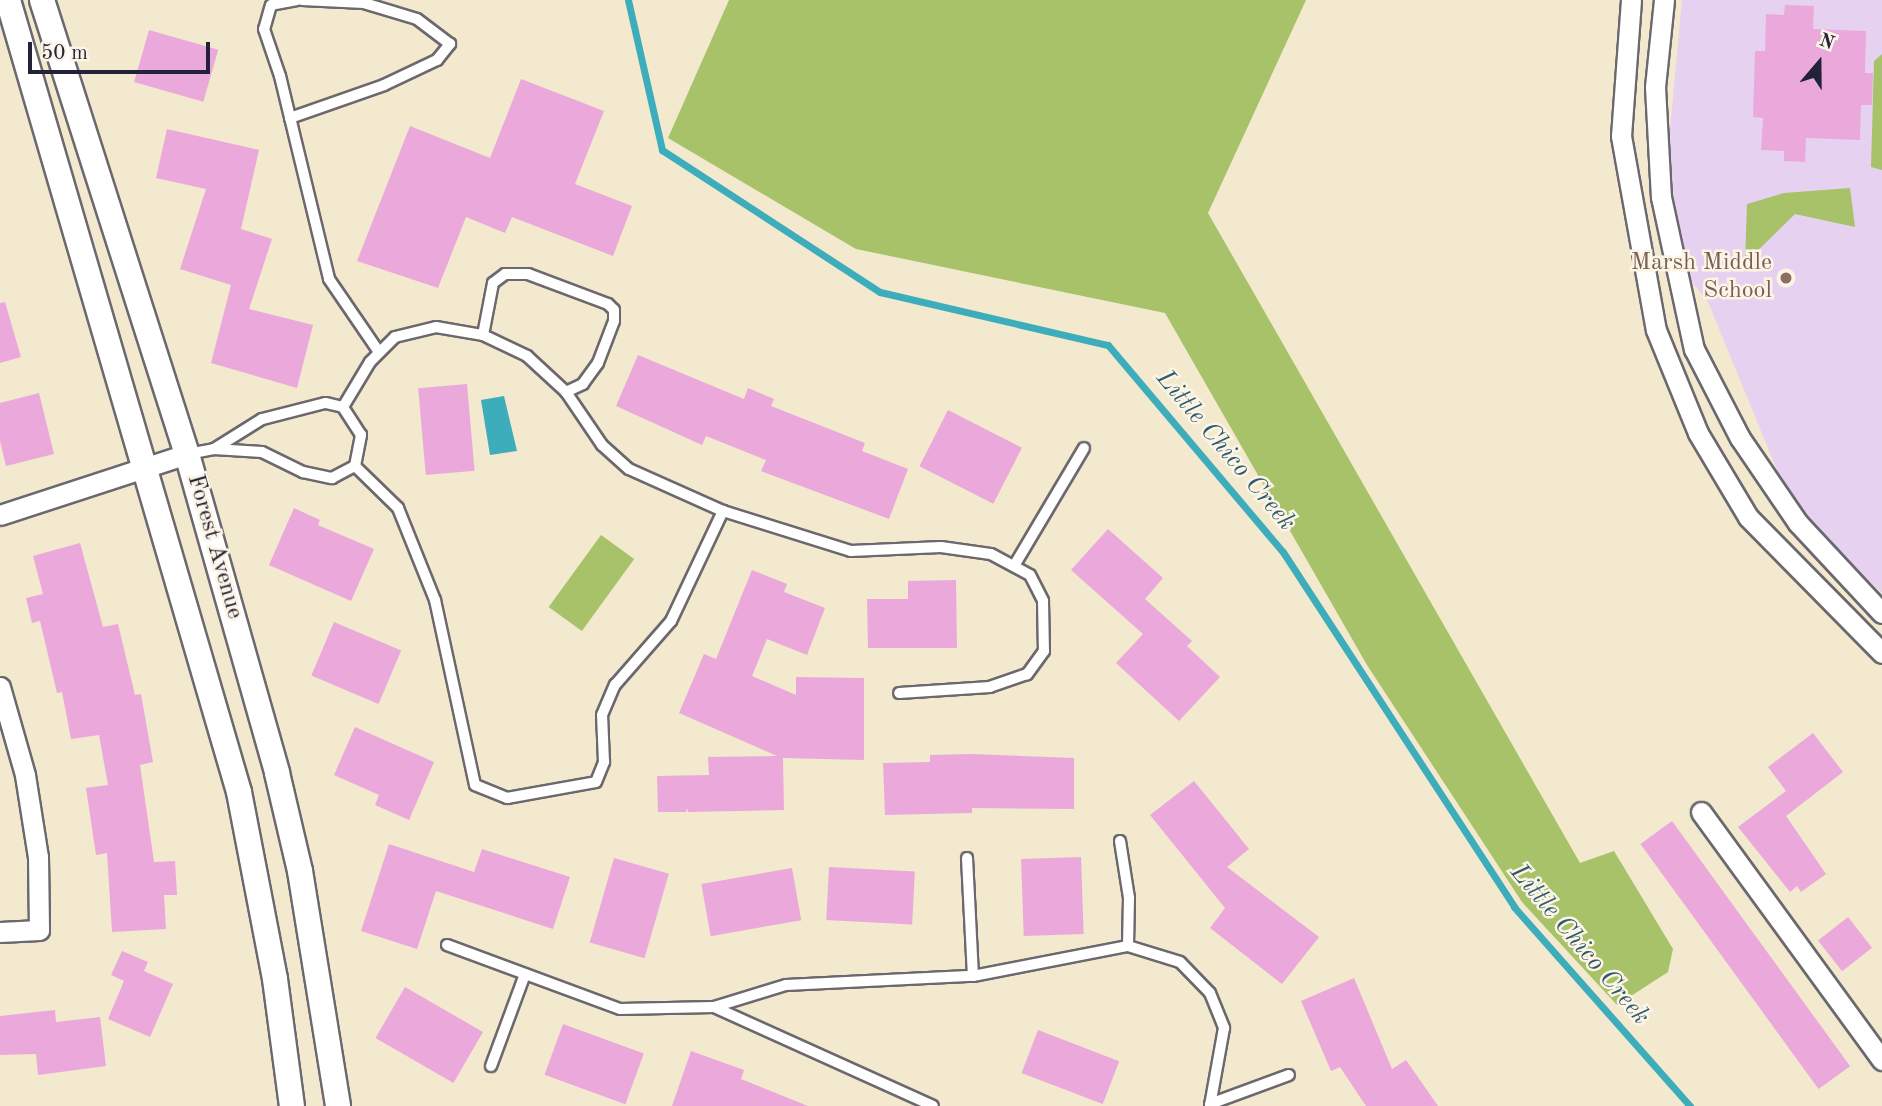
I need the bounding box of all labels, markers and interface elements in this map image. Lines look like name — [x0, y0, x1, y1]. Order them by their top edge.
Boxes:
scale bar — [32, 28, 214, 72]
north arrow — [1784, 28, 1854, 98]
text: N — [1816, 31, 1836, 54]
text: 50 m — [41, 43, 88, 64]
place label: Marsh Middle School — [1631, 250, 1772, 306]
marker: Marsh Middle School — [1778, 270, 1794, 286]
water label: Little Chico Creek — [1148, 364, 1302, 538]
street label: Forest Avenue — [180, 471, 248, 623]
water label: Little Chico Creek — [1502, 858, 1656, 1032]

